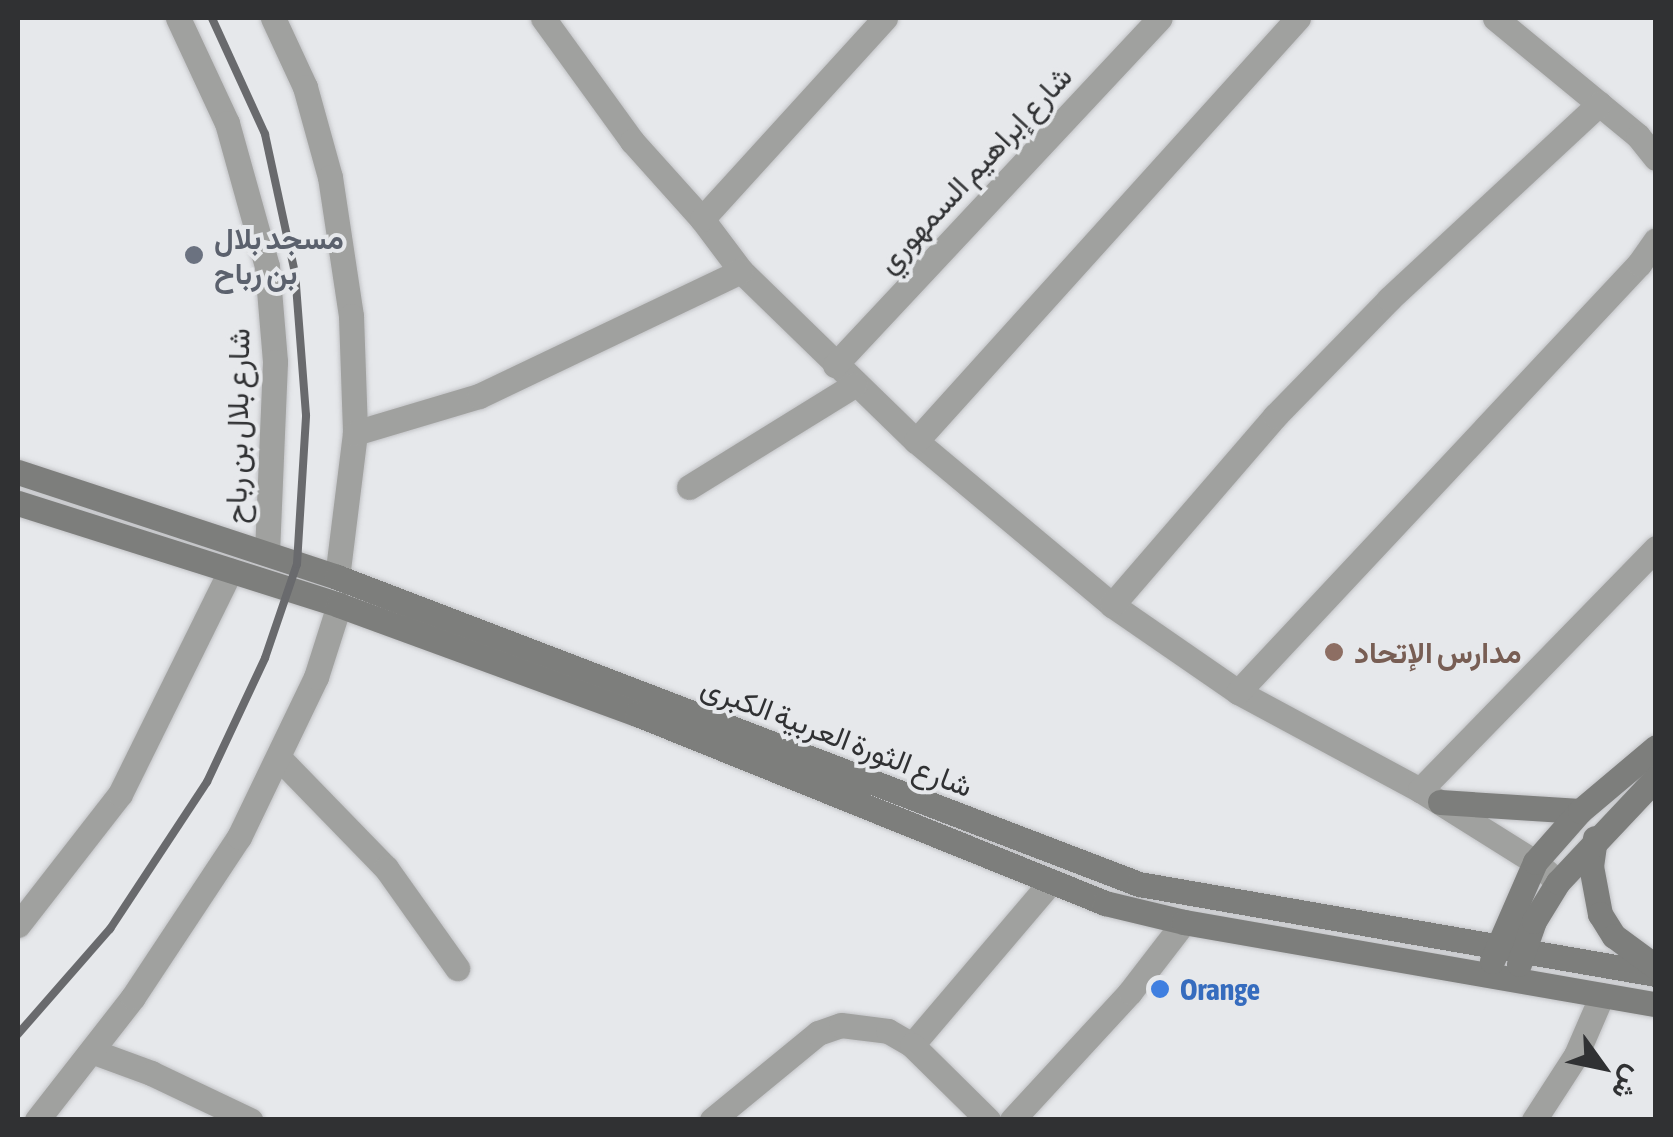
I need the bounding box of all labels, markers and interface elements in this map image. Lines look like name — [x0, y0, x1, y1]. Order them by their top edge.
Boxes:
street label: شارع إبراهيم السمهوري — [869, 58, 1079, 280]
place label: مسجد بلال بن رباح — [214, 220, 344, 290]
marker: مسجد بلال بن رباح — [183, 244, 205, 266]
street label: شارع بلال بن رباح — [217, 328, 257, 524]
place label: مدارس الإتحاد — [1354, 634, 1522, 670]
marker: مدارس الإتحاد — [1323, 641, 1345, 663]
street label: شارع الثورة العربية الكبرى — [696, 668, 978, 804]
place label: Orange — [1180, 971, 1260, 1007]
marker: Orange — [1149, 978, 1171, 1000]
north arrow — [1553, 1017, 1653, 1117]
text: ش — [1606, 1061, 1651, 1106]

